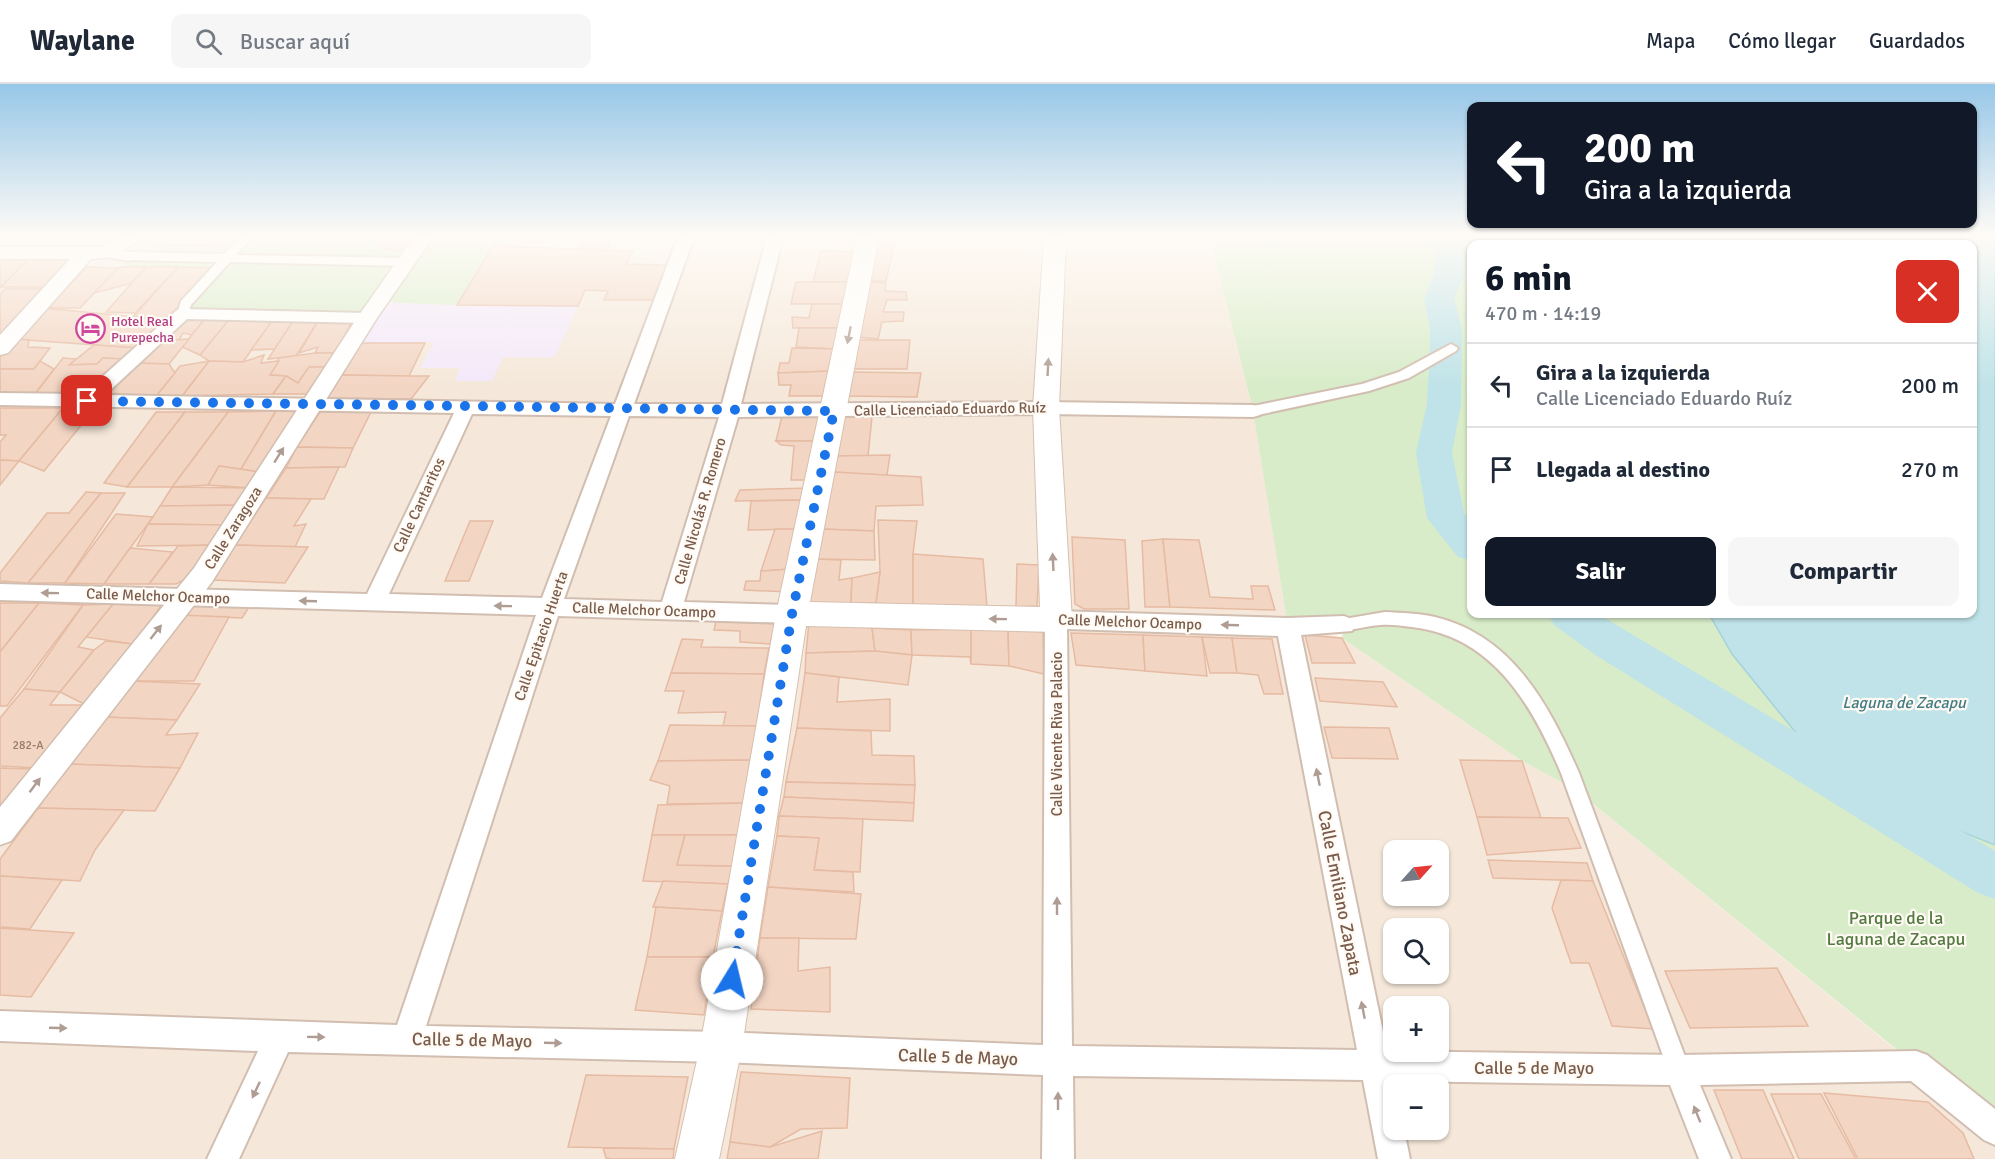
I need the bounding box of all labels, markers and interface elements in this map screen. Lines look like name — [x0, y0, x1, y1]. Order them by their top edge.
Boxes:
search box — [171, 14, 591, 68]
text: Waylane — [30, 24, 135, 58]
icon: search — [192, 25, 225, 58]
text: Buscar aquí — [240, 28, 350, 55]
text: Mapa — [1646, 28, 1695, 54]
text: Cómo llegar — [1728, 28, 1836, 54]
text: Guardados — [1869, 28, 1965, 54]
text: 200 m — [1584, 123, 1695, 174]
icon: left — [1485, 126, 1563, 204]
text: Gira a la izquierda — [1584, 174, 1792, 207]
text: 6 min — [1485, 256, 1572, 301]
button: close — [1896, 260, 1959, 323]
text: 470 m · 14:19 — [1485, 301, 1601, 326]
hotel icon: Hotel Real Purepecha — [74, 313, 106, 345]
place label: Hotel Real Purepecha — [111, 313, 174, 346]
one-way arrow — [844, 326, 853, 345]
one-way arrow — [1043, 357, 1053, 376]
text: Gira a la izquierda — [1536, 359, 1710, 386]
icon: left — [1485, 369, 1518, 402]
text: 200 m — [1901, 372, 1959, 399]
pin — [61, 375, 112, 426]
icon: arrive — [70, 384, 103, 417]
text: Calle Licenciado Eduardo Ruíz — [1536, 386, 1792, 411]
street label: Calle Licenciado Eduardo Ruíz — [854, 398, 1047, 420]
street label: Calle Nicolás R. Romero — [670, 435, 730, 587]
one-way arrow — [274, 447, 285, 463]
icon: arrive — [1485, 453, 1518, 486]
street label: Calle Cantaritos — [389, 454, 449, 555]
text: Llegada al destino — [1536, 456, 1710, 483]
text: 270 m — [1901, 456, 1959, 483]
street label: Calle Zaragoza — [200, 483, 266, 573]
button: Salir — [1485, 537, 1716, 606]
button: Compartir — [1728, 537, 1959, 606]
one-way arrow — [1049, 552, 1058, 571]
street label: Calle Epitacio Huerta — [510, 569, 572, 703]
street label: Calle Melchor Ocampo — [86, 584, 230, 608]
one-way arrow — [41, 588, 60, 598]
one-way arrow — [298, 596, 317, 606]
street label: Calle Melchor Ocampo — [572, 598, 716, 622]
one-way arrow — [493, 601, 512, 610]
street label: Calle Melchor Ocampo — [1058, 610, 1202, 634]
one-way arrow — [988, 614, 1007, 623]
one-way arrow — [1220, 620, 1239, 630]
one-way arrow — [150, 624, 162, 639]
street label: Calle Vicente Riva Palacio — [1048, 651, 1066, 816]
water label: Laguna de Zacapu — [1842, 693, 1967, 713]
house number: 282-A — [13, 738, 44, 753]
one-way arrow — [1313, 767, 1322, 786]
one-way arrow — [29, 777, 41, 792]
street label: Calle Emiliano Zapata — [1313, 809, 1367, 977]
north arrow — [1383, 840, 1449, 906]
map controls — [1383, 840, 1449, 1140]
one-way arrow — [1052, 896, 1062, 915]
park label: Parque de la Laguna de Zacapu — [1827, 907, 1965, 950]
button: search — [1383, 918, 1449, 984]
position arrow — [700, 947, 764, 1011]
button: + — [1383, 996, 1449, 1062]
one-way arrow — [1358, 1000, 1367, 1019]
one-way arrow — [49, 1024, 68, 1033]
street label: Calle 5 de Mayo — [412, 1028, 532, 1052]
one-way arrow — [307, 1032, 326, 1042]
one-way arrow — [544, 1038, 563, 1047]
street label: Calle 5 de Mayo — [898, 1044, 1018, 1070]
street label: Calle 5 de Mayo — [1474, 1057, 1594, 1079]
button: − — [1383, 1074, 1449, 1140]
one-way arrow — [251, 1081, 260, 1098]
one-way arrow — [1053, 1091, 1062, 1110]
one-way arrow — [1692, 1105, 1702, 1123]

